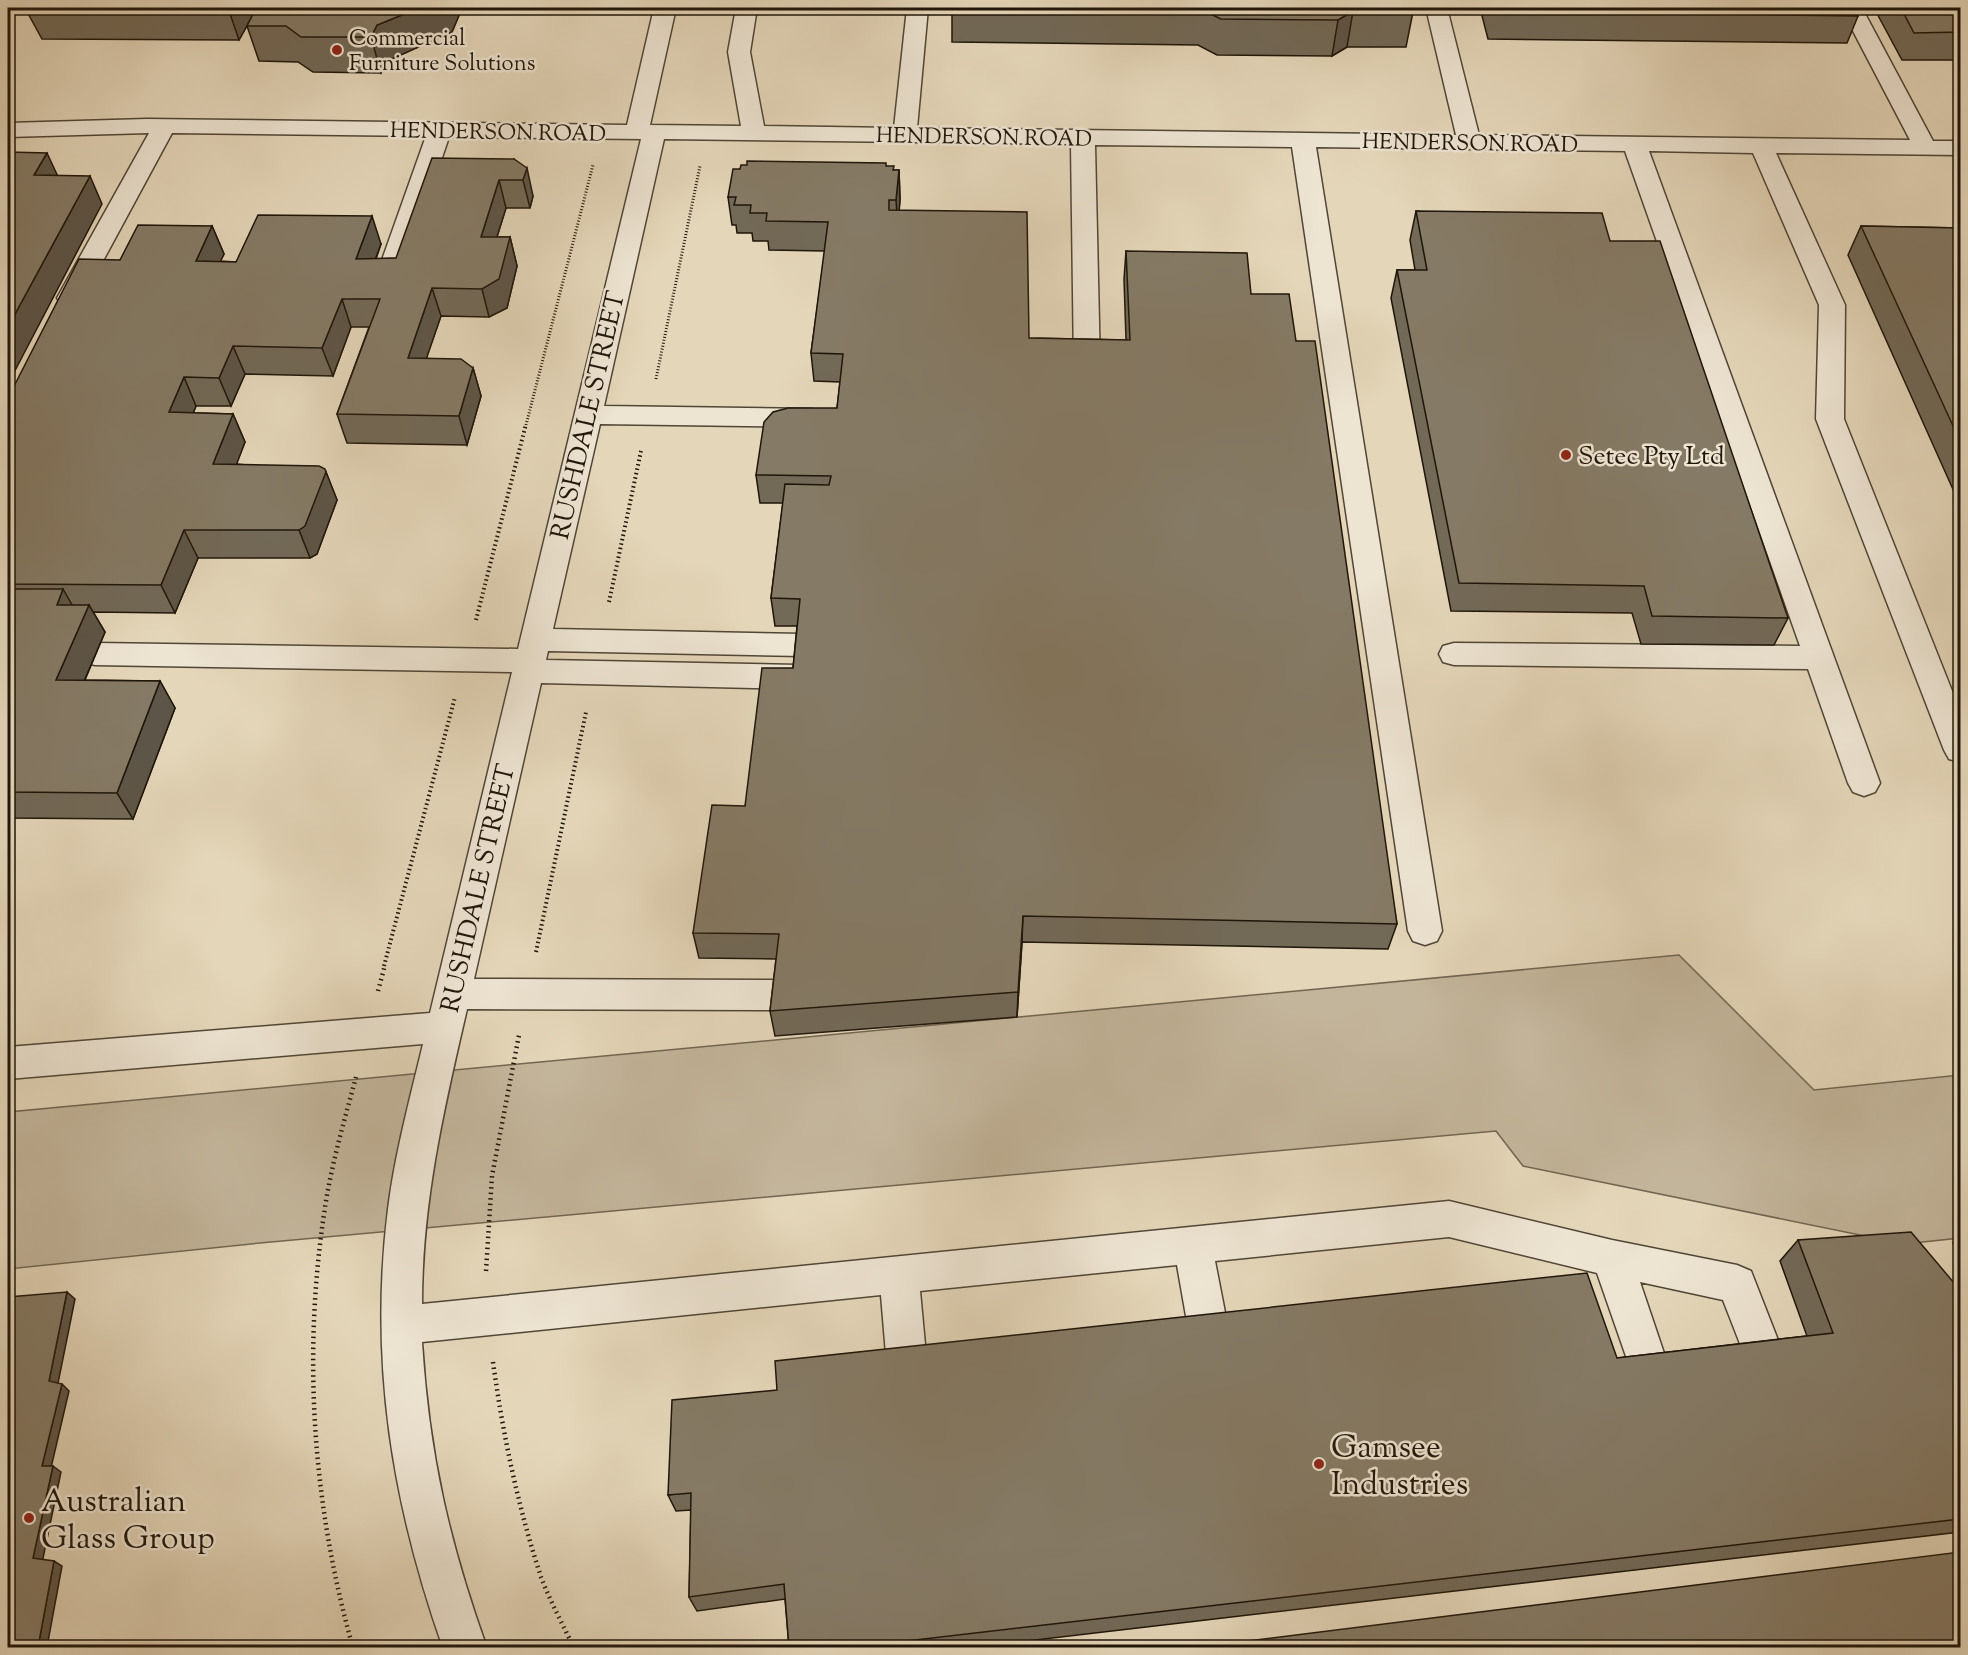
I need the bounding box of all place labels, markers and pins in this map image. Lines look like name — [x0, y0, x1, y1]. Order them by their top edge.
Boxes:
place label: Commercial Furniture Solutions — [349, 24, 535, 81]
marker: Commercial Furniture Solutions — [330, 43, 344, 57]
place label: Setec Pty Ltd — [1578, 439, 1725, 476]
marker: Setec Pty Ltd — [1559, 448, 1573, 462]
place label: Gamsee Industries — [1331, 1426, 1468, 1509]
marker: Gamsee Industries — [1312, 1457, 1326, 1471]
place label: Australian Glass Group — [41, 1480, 215, 1563]
marker: Australian Glass Group — [22, 1511, 36, 1525]

